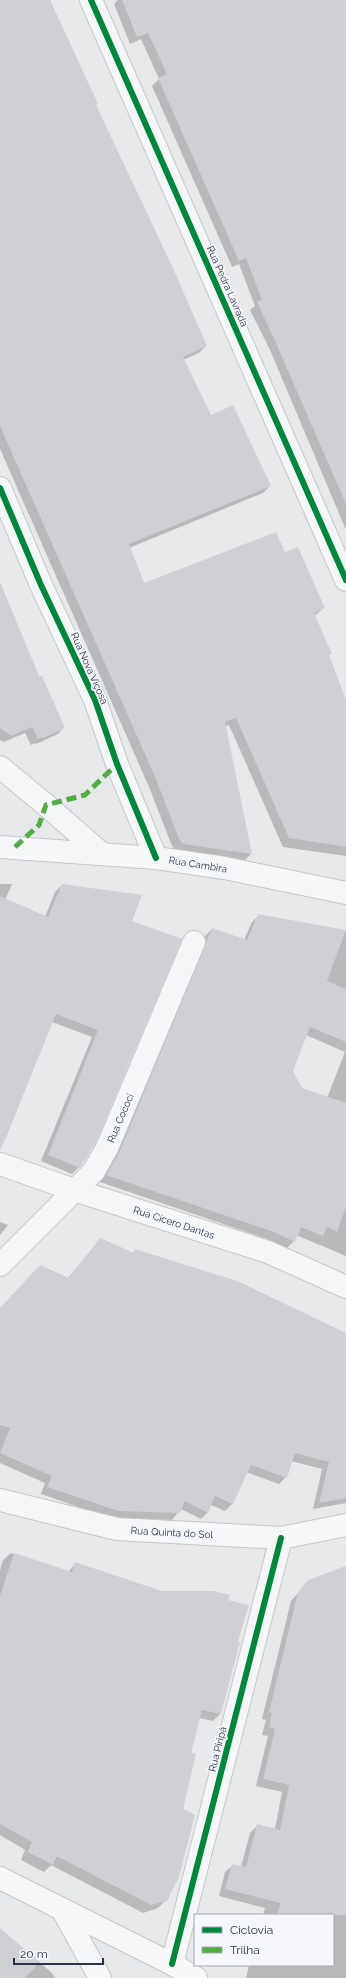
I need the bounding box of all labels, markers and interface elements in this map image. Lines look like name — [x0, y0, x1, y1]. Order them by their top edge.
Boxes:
street label: Rua Pedra Lavrada — [205, 244, 250, 328]
street label: Rua Nova Viçosa — [69, 631, 110, 706]
street label: Rua Cambira — [168, 854, 228, 875]
street label: Rua Cococi — [105, 1092, 136, 1144]
street label: Rua Cícero Dantas — [132, 1204, 216, 1241]
street label: Rua Quinta do Sol — [130, 1525, 214, 1540]
street label: Rua Piripá — [207, 1725, 228, 1773]
legend — [194, 1914, 334, 1966]
text: Ciclovia — [230, 1923, 273, 1937]
scale bar — [14, 1940, 103, 1966]
text: Trilha — [230, 1943, 260, 1957]
text: 20 m — [20, 1947, 48, 1961]

